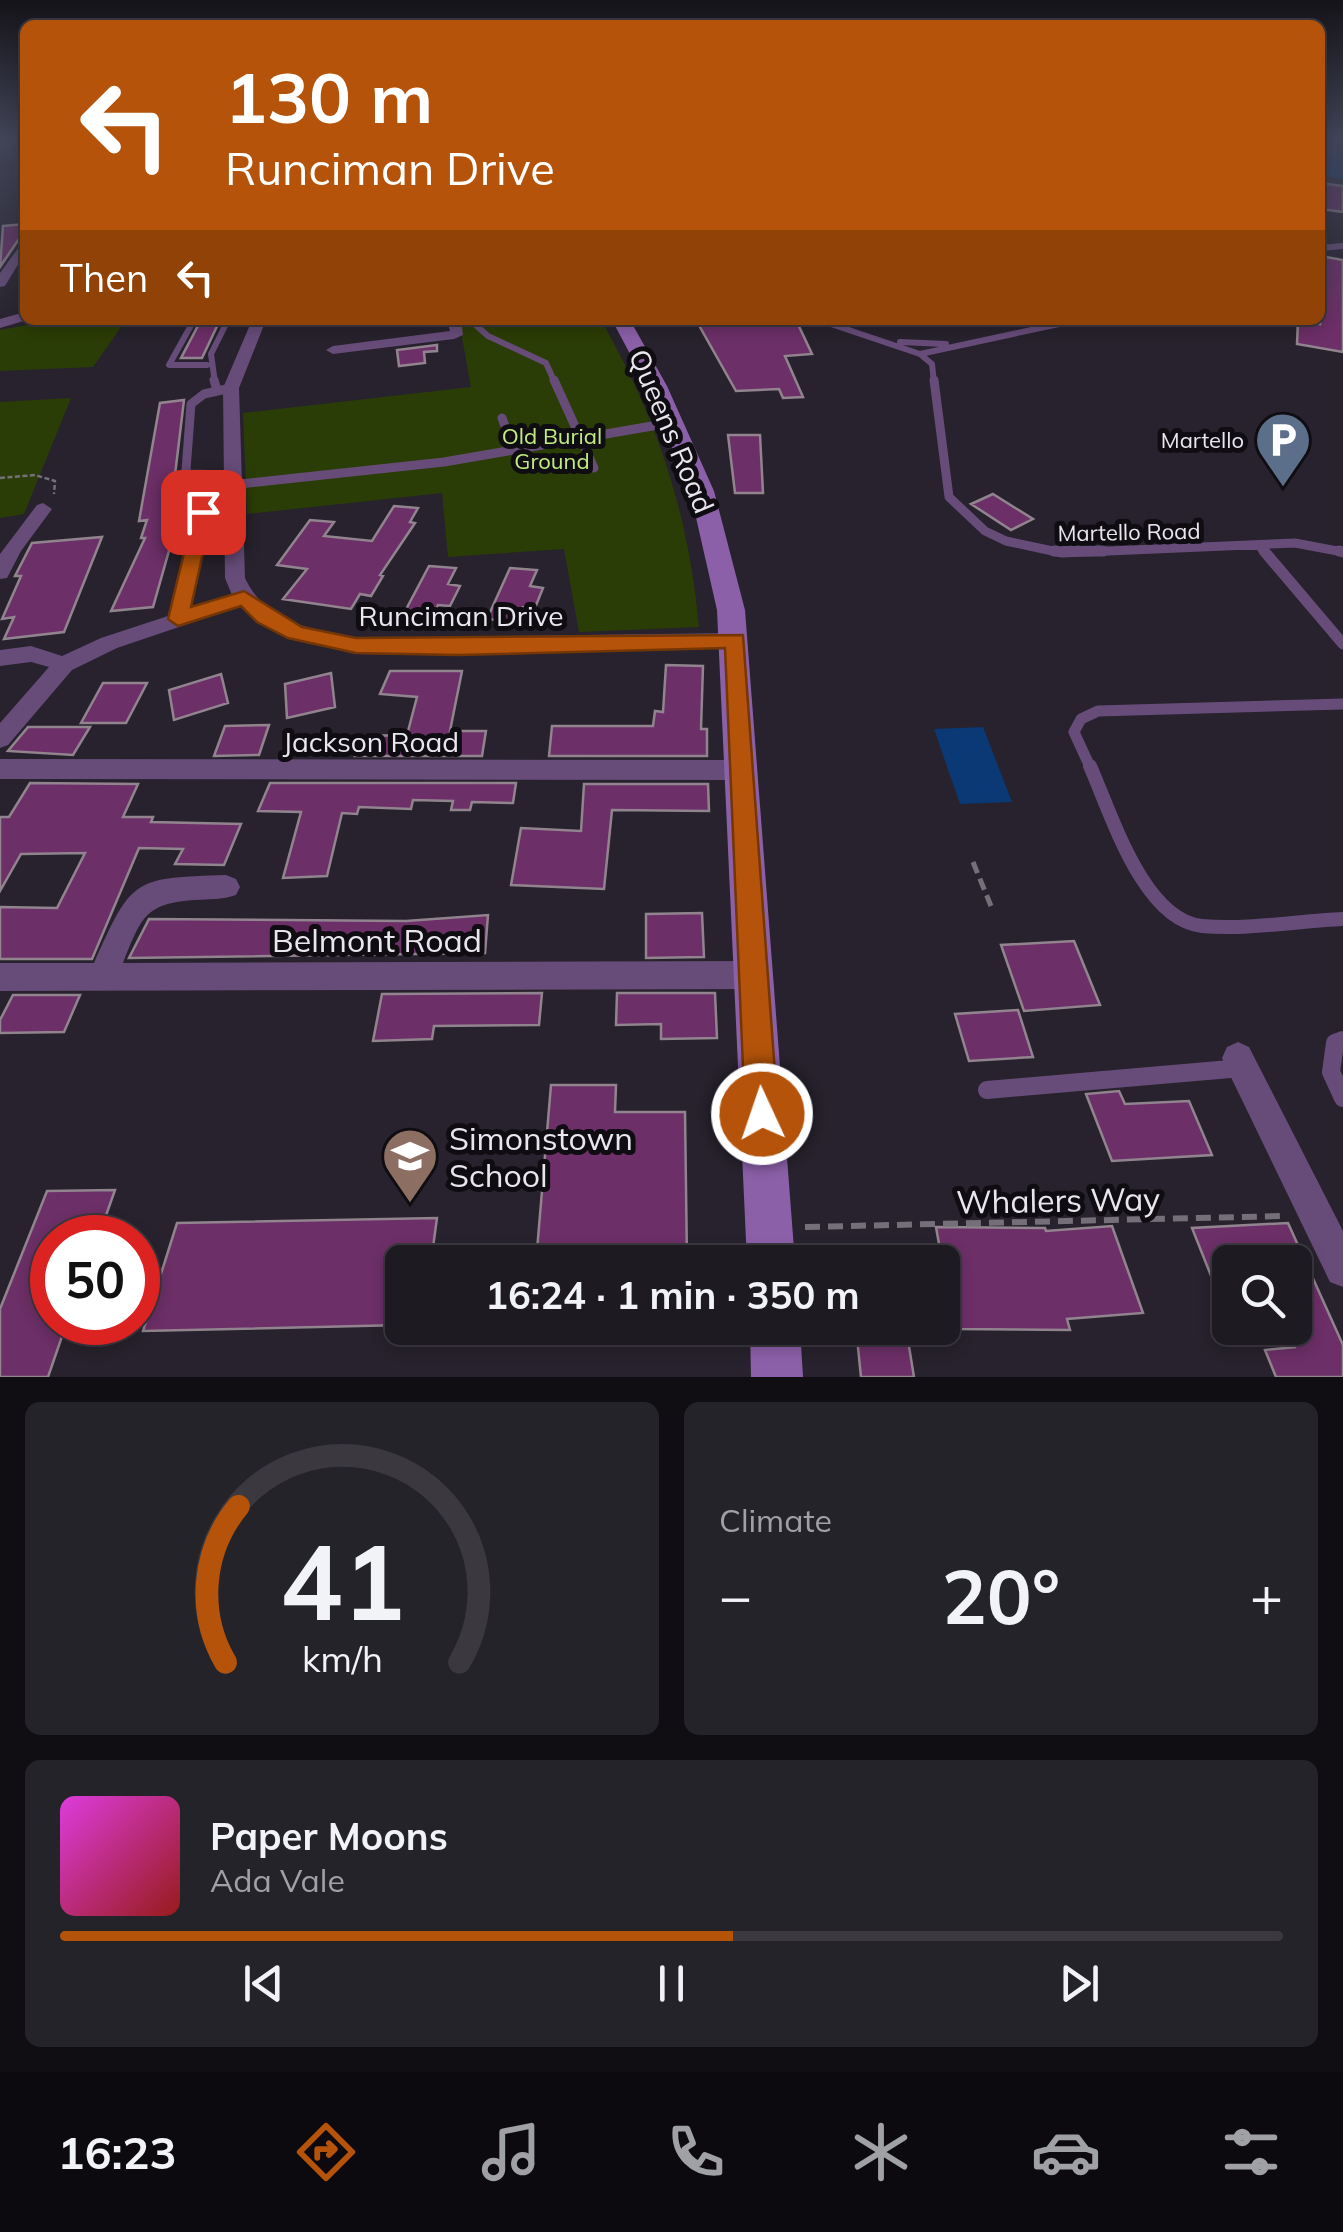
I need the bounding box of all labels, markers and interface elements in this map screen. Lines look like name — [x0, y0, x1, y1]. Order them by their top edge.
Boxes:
text: 130 m — [225, 53, 433, 141]
icon: left — [60, 60, 190, 190]
text: Runciman Drive — [225, 140, 555, 196]
icon: left — [168, 250, 223, 305]
text: Then — [60, 254, 148, 302]
street label: Queens Road — [622, 344, 722, 518]
parking icon: Martello — [1253, 410, 1313, 489]
park label: Old Burial Ground — [502, 422, 602, 475]
place label: Martello — [1161, 426, 1244, 454]
pin — [161, 470, 246, 555]
icon: arrive — [176, 485, 231, 540]
street label: Martello Road — [1057, 517, 1201, 547]
street label: Runciman Drive — [358, 598, 564, 633]
street label: Jackson Road — [283, 724, 459, 759]
street label: Belmont Road — [272, 920, 482, 960]
position arrow — [710, 1062, 814, 1166]
place label: Simonstown School — [449, 1118, 633, 1195]
school or university icon: Simonstown School — [380, 1126, 440, 1205]
street label: Whalers Way — [956, 1178, 1160, 1222]
speed limit sign: 50 — [30, 1215, 160, 1345]
map controls — [1212, 1245, 1312, 1345]
button: search — [1212, 1245, 1312, 1345]
text: 16:24 · 1 min · 350 m — [485, 1271, 860, 1319]
text: Climate — [719, 1500, 832, 1540]
text: 41 — [280, 1515, 404, 1646]
text: 20° — [942, 1549, 1060, 1643]
text: − — [719, 1561, 752, 1630]
text: + — [1250, 1561, 1283, 1630]
text: km/h — [302, 1636, 382, 1681]
text: Paper Moons — [210, 1812, 448, 1860]
text: Ada Vale — [210, 1860, 345, 1900]
icon: previous — [236, 1956, 291, 2011]
icon: pause — [644, 1956, 699, 2011]
icon: next — [1052, 1956, 1107, 2011]
icon: directions — [291, 2117, 361, 2187]
icon: music — [476, 2117, 546, 2187]
icon: phone — [661, 2117, 731, 2187]
icon: climate — [846, 2117, 916, 2187]
icon: car — [1031, 2117, 1101, 2187]
icon: filters — [1216, 2117, 1286, 2187]
text: 16:23 — [57, 2124, 177, 2180]

